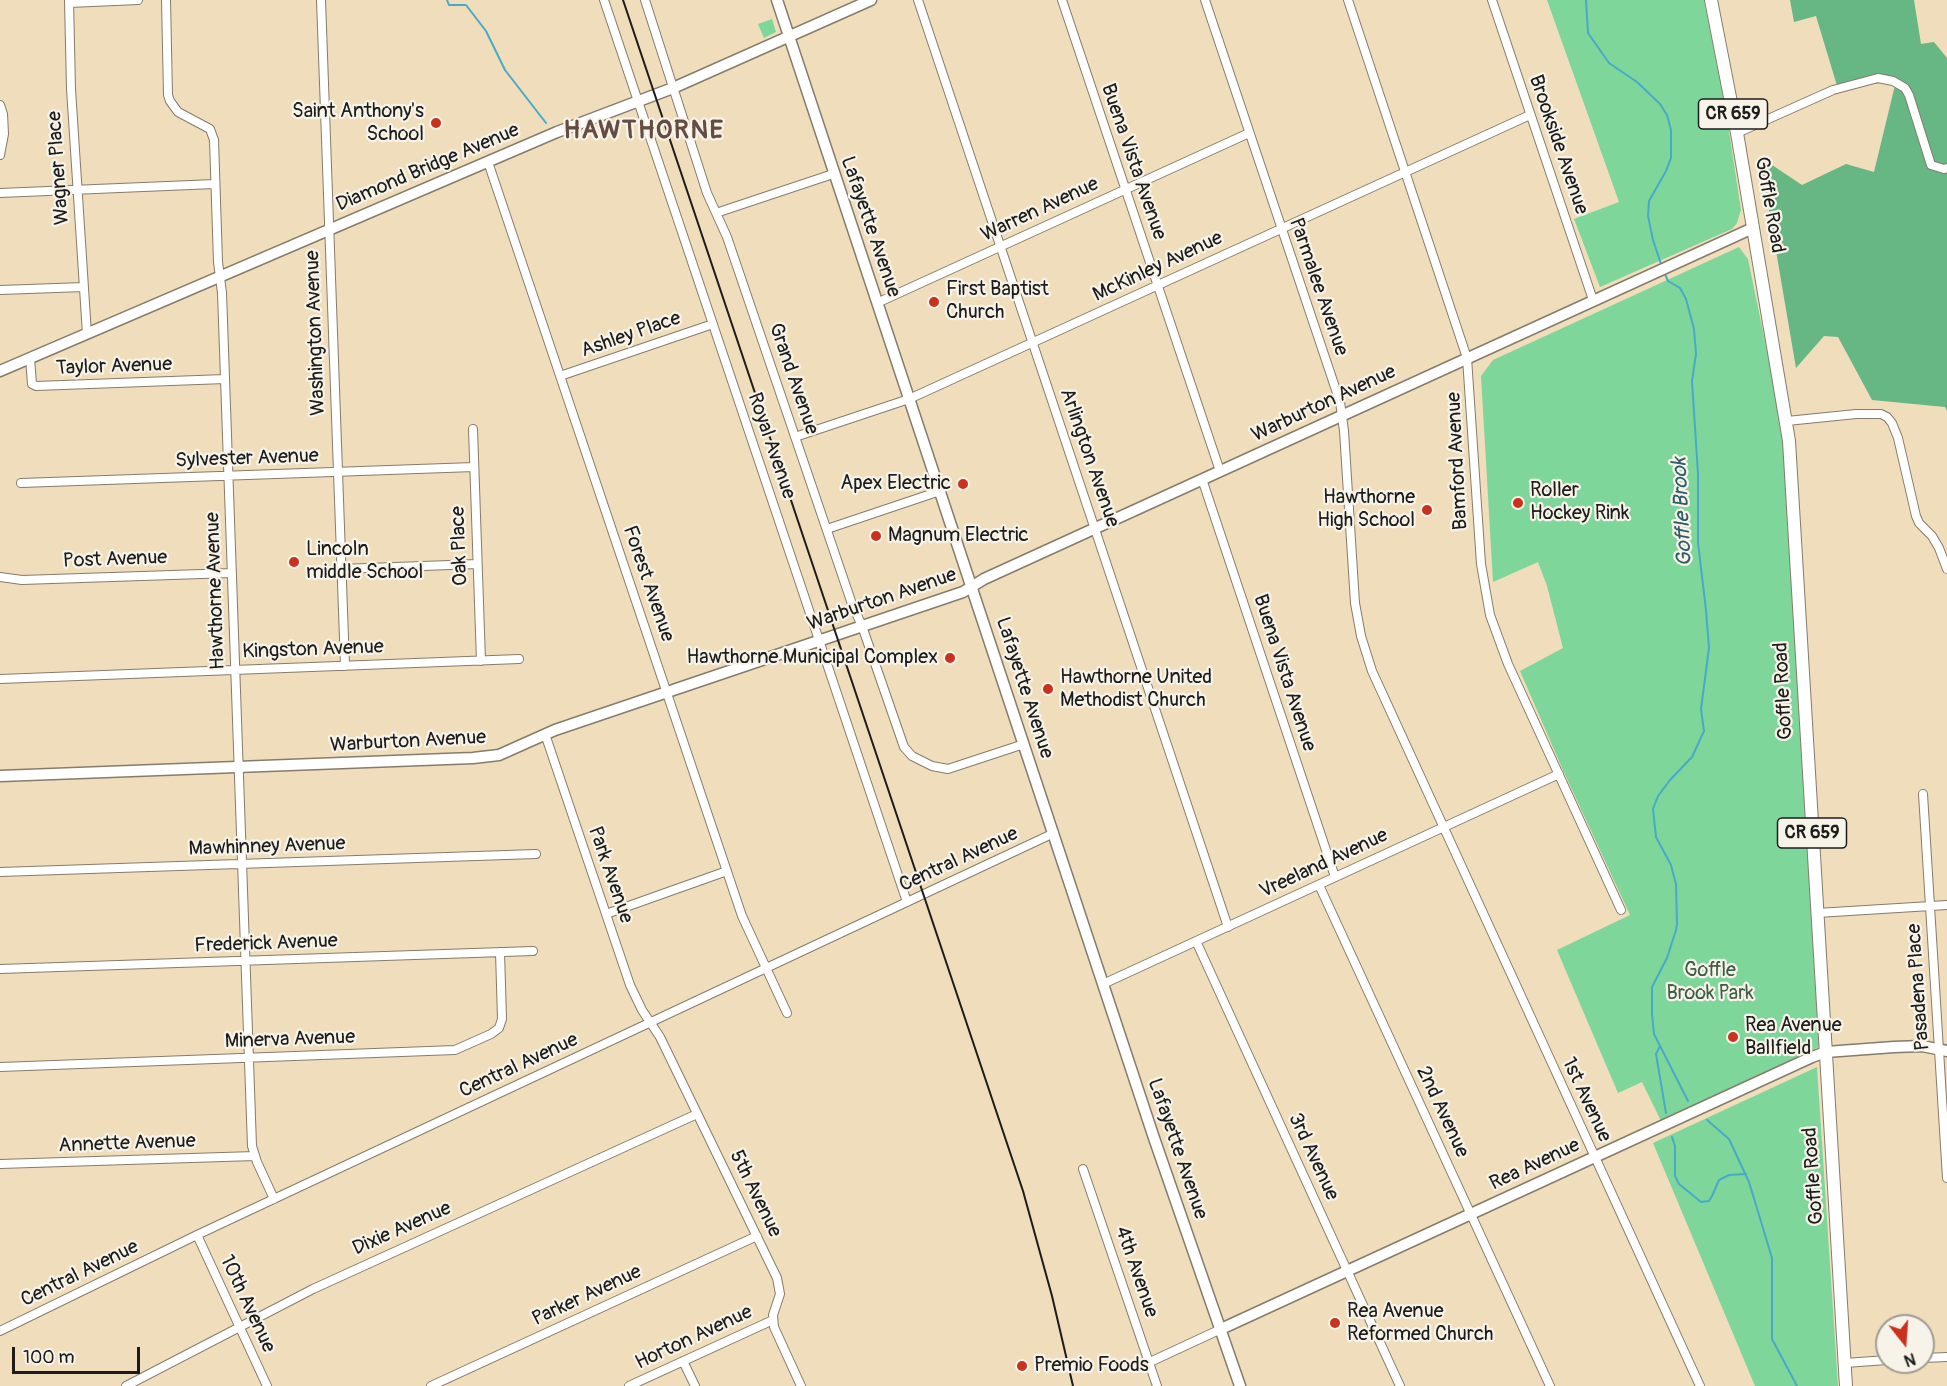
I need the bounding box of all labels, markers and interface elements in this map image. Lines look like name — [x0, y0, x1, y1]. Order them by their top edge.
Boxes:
street label: Brookside Avenue — [1523, 72, 1593, 218]
street label: Buena Vista Avenue — [1095, 81, 1171, 243]
road number: CR 659 — [1698, 99, 1768, 129]
place label: Saint Anthony's School — [292, 100, 424, 147]
street label: Wagner Place — [43, 110, 75, 226]
district label: HAWTHORNE — [563, 115, 725, 147]
marker: Saint Anthony's School — [429, 116, 443, 130]
street label: Diamond Bridge Avenue — [333, 119, 523, 217]
street label: Lafayette Avenue — [835, 153, 905, 301]
street label: Goffle Road — [1749, 155, 1789, 255]
street label: Warren Avenue — [977, 172, 1103, 248]
street label: Parmalee Avenue — [1283, 215, 1353, 359]
street label: McKinley Avenue — [1089, 226, 1227, 308]
street label: Washington Avenue — [301, 250, 331, 416]
place label: First Baptist Church — [946, 278, 1049, 325]
marker: First Baptist Church — [927, 295, 941, 309]
street label: Ashley Place — [578, 307, 684, 363]
street label: Grand Avenue — [763, 320, 823, 438]
street label: Taylor Avenue — [56, 353, 172, 381]
street label: Warburton Avenue — [1248, 360, 1400, 448]
street label: Arlington Avenue — [1054, 385, 1124, 531]
street label: Royal Avenue — [742, 390, 800, 502]
street label: Bamford Avenue — [1442, 391, 1474, 531]
street label: Sylvester Avenue — [175, 445, 319, 473]
water label: Goffle Brook — [1668, 457, 1698, 567]
place label: Apex Electric — [840, 472, 951, 496]
marker: Apex Electric — [956, 477, 970, 491]
place label: Roller Hockey Rink — [1530, 479, 1629, 526]
place label: Hawthorne High School — [1317, 486, 1415, 533]
marker: Roller Hockey Rink — [1511, 496, 1525, 510]
marker: Hawthorne High School — [1420, 503, 1434, 517]
street label: Oak Place — [447, 506, 473, 586]
street label: Hawthorne Avenue — [201, 512, 231, 670]
street label: Forest Avenue — [617, 523, 679, 645]
place label: Magnum Electric — [888, 524, 1029, 548]
marker: Magnum Electric — [869, 529, 883, 543]
place label: Lincoln middle School — [306, 538, 423, 585]
street label: Post Avenue — [62, 546, 168, 574]
marker: Lincoln middle School — [287, 555, 301, 569]
street label: Warburton Avenue — [804, 563, 960, 637]
street label: Buena Vista Avenue — [1247, 592, 1321, 754]
street label: Lafayette Avenue — [990, 614, 1058, 762]
street label: Kingston Avenue — [242, 636, 384, 664]
street label: Goffle Road — [1769, 642, 1799, 740]
place label: Hawthorne Municipal Complex — [687, 646, 938, 670]
marker: Hawthorne Municipal Complex — [943, 651, 957, 665]
place label: Hawthorne United Methodist Church — [1060, 666, 1212, 713]
marker: Hawthorne United Methodist Church — [1041, 682, 1055, 696]
street label: Warburton Avenue — [329, 726, 487, 758]
road number: CR 659 — [1778, 818, 1846, 848]
street label: Central Avenue — [896, 822, 1022, 898]
street label: Park Avenue — [582, 823, 638, 927]
street label: Vreeland Avenue — [1256, 824, 1392, 904]
street label: Mawhinney Avenue — [188, 832, 346, 862]
street label: Pasadena Place — [1903, 923, 1935, 1051]
street label: Frederick Avenue — [194, 930, 338, 958]
park label: Goffle Brook Park — [1666, 959, 1754, 1006]
place label: Rea Avenue Ballfield — [1745, 1014, 1842, 1061]
street label: Minerva Avenue — [225, 1026, 355, 1054]
street label: Central Avenue — [456, 1028, 582, 1104]
marker: Rea Avenue Ballfield — [1726, 1030, 1740, 1044]
street label: 1st Avenue — [1556, 1054, 1616, 1146]
street label: 2nd Avenue — [1410, 1062, 1474, 1162]
street label: Lafayette Avenue — [1142, 1075, 1212, 1223]
street label: 3rd Avenue — [1282, 1110, 1344, 1204]
street label: Goffle Road — [1799, 1127, 1829, 1225]
street label: Annette Avenue — [58, 1130, 196, 1158]
street label: Rea Avenue — [1486, 1134, 1584, 1196]
street label: 5th Avenue — [724, 1146, 786, 1242]
street label: Dixie Avenue — [349, 1197, 455, 1261]
street label: 4th Avenue — [1109, 1223, 1163, 1321]
street label: Central Avenue — [17, 1235, 143, 1313]
street label: 10th Avenue — [214, 1251, 280, 1357]
street label: Parker Avenue — [529, 1260, 645, 1332]
street label: Horton Avenue — [632, 1300, 756, 1376]
place label: Rea Avenue Reformed Church — [1347, 1300, 1493, 1347]
north arrow — [1875, 1314, 1935, 1374]
marker: Rea Avenue Reformed Church — [1328, 1316, 1342, 1330]
scale bar — [15, 1335, 142, 1373]
text: 100 m — [23, 1346, 75, 1369]
text: N — [1902, 1348, 1918, 1370]
place label: Premio Foods — [1034, 1354, 1149, 1378]
marker: Premio Foods — [1015, 1359, 1029, 1373]

